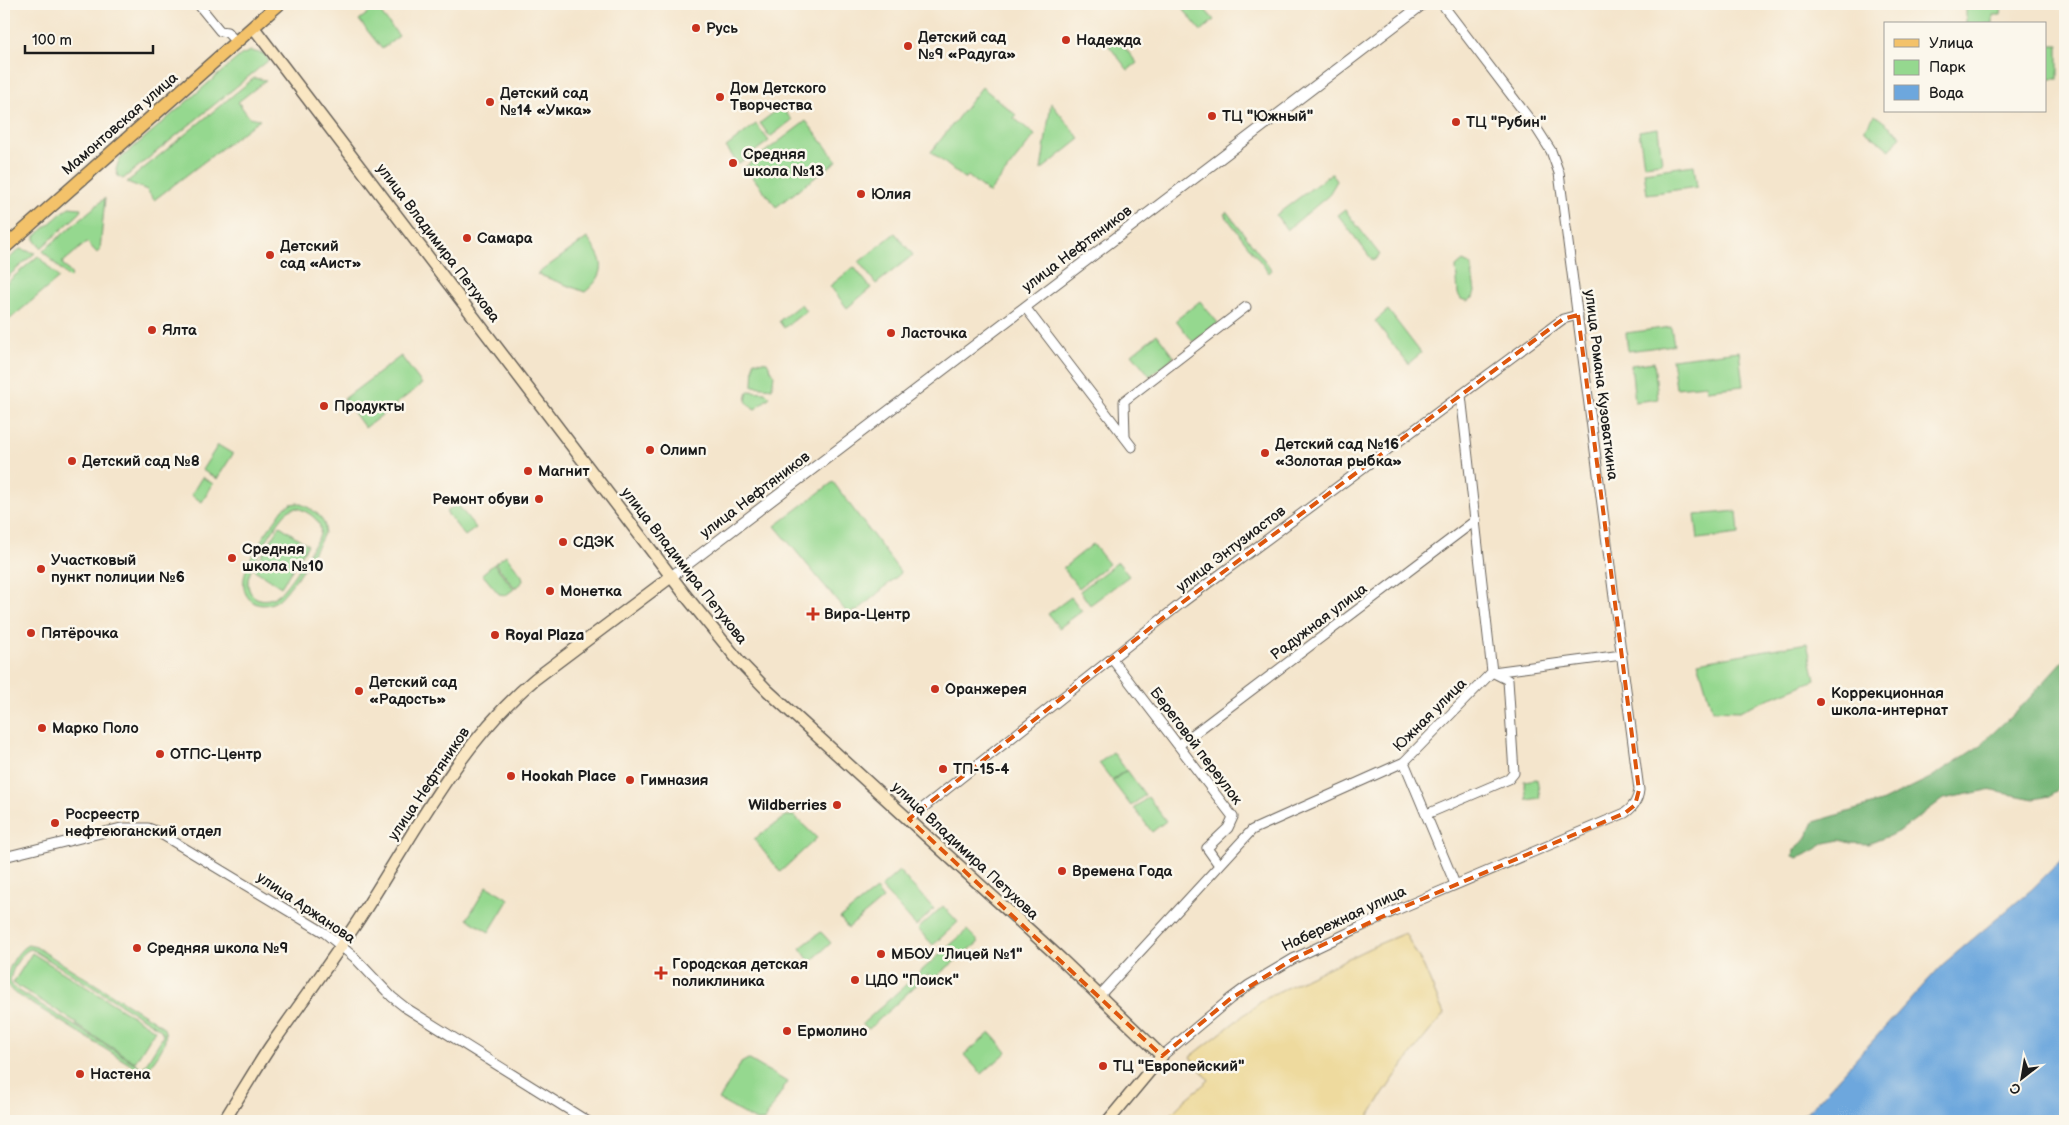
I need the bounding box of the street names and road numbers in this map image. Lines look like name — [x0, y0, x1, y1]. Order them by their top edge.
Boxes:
street label: Мамонтовская улица — [58, 68, 182, 180]
street label: улица Владимира Петухова — [372, 160, 504, 326]
street label: улица Нефтяников — [1018, 201, 1136, 297]
street label: улица Романа Кузоваткина — [1580, 289, 1622, 482]
street label: улица Нефтяников — [696, 447, 814, 543]
street label: улица Владимира Петухова — [617, 484, 751, 648]
street label: улица Энтузиастов — [1172, 502, 1290, 596]
street label: Радужная улица — [1267, 579, 1371, 665]
street label: Южная улица — [1389, 674, 1471, 756]
street label: Береговой переулок — [1146, 683, 1246, 809]
street label: улица Нефтяников — [384, 723, 474, 844]
street label: улица Владимира Петухова — [887, 778, 1043, 924]
street label: улица Аржанова — [253, 868, 359, 948]
street label: Набережная улица — [1279, 882, 1409, 956]

